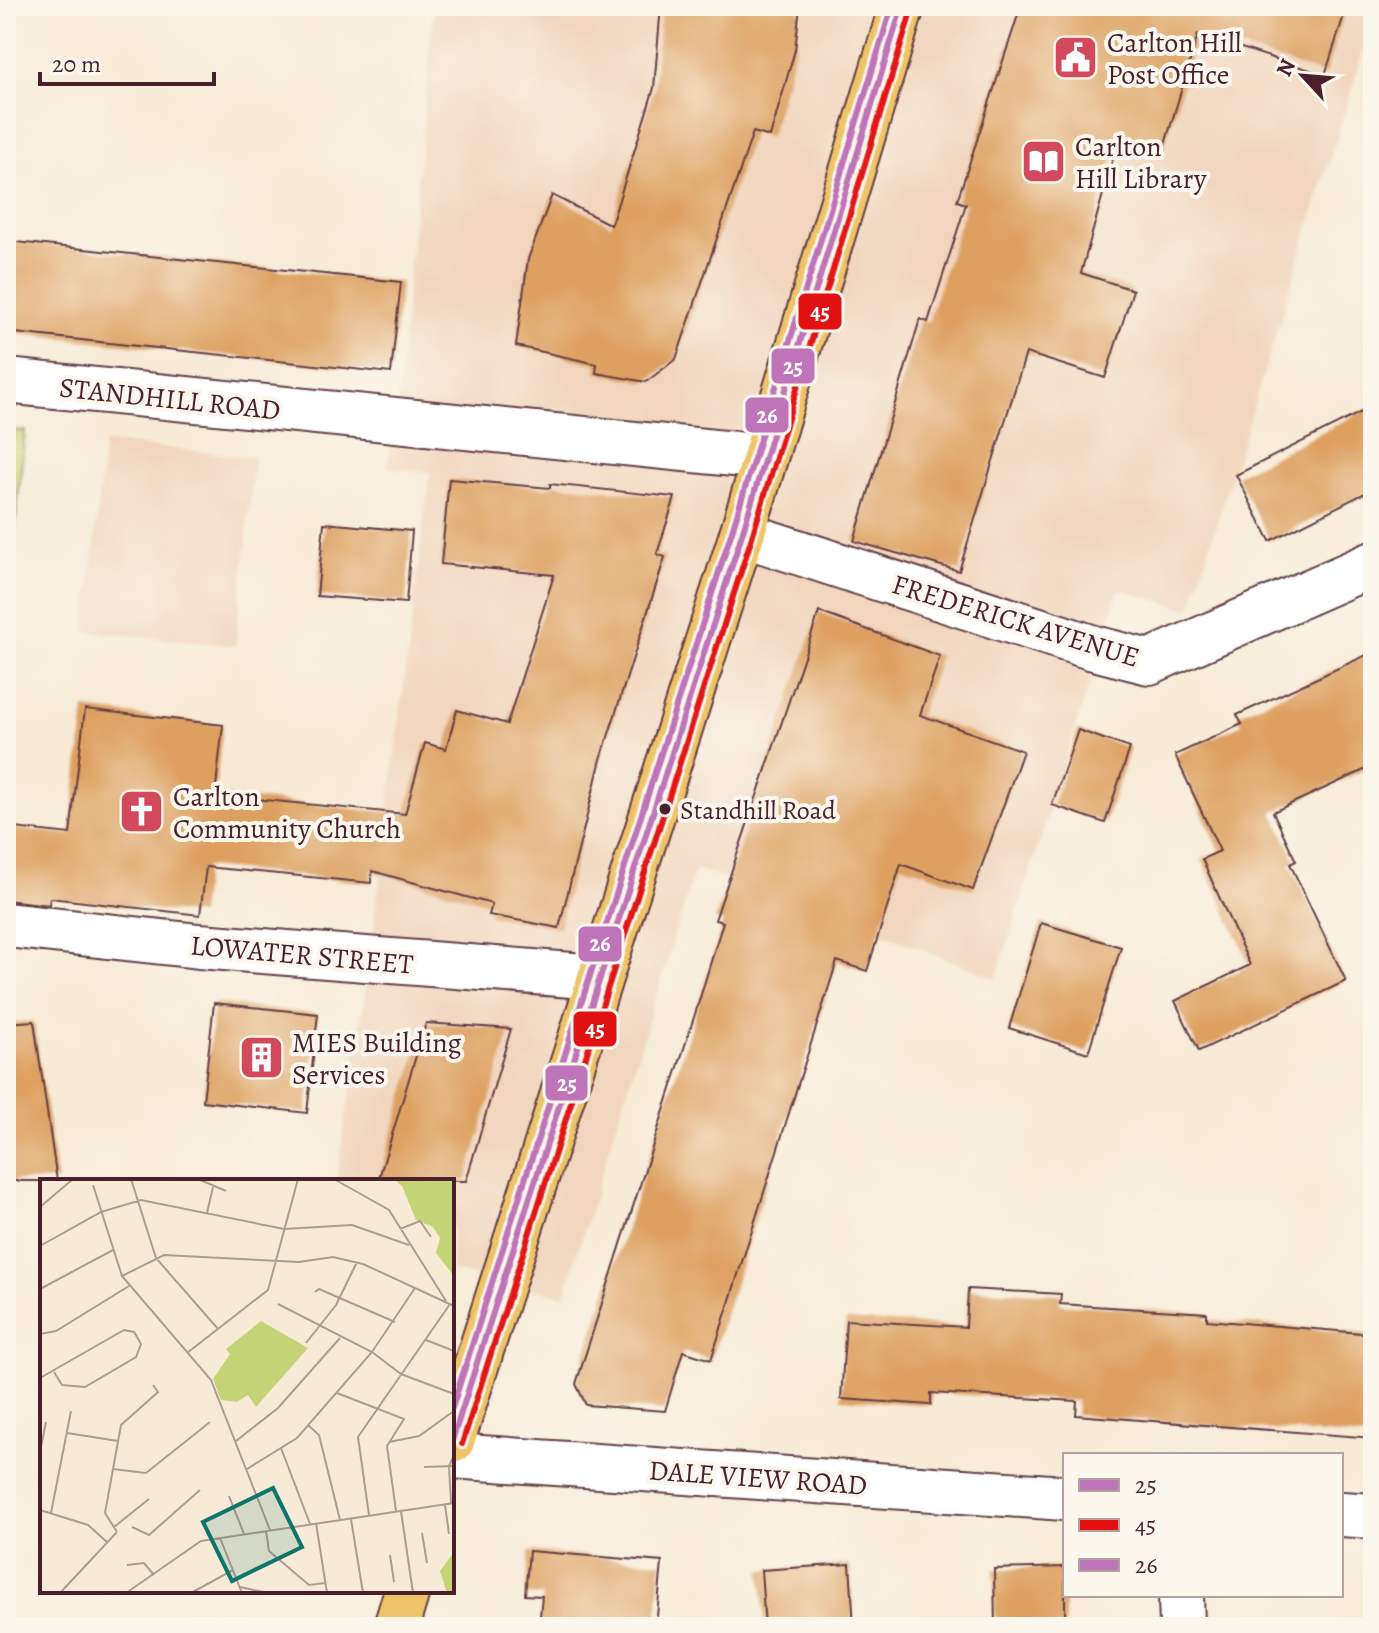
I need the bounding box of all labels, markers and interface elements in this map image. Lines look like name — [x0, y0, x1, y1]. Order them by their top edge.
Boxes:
place label: Carlton Hill Post Office — [1107, 24, 1242, 94]
public building icon: Carlton Hill Post Office — [1052, 34, 1100, 82]
scale bar — [40, 36, 214, 86]
north arrow — [1263, 36, 1343, 116]
text: 20 m — [52, 48, 101, 80]
text: N — [1269, 54, 1303, 81]
place label: Carlton Hill Library — [1075, 128, 1207, 198]
library icon: Carlton Hill Library — [1020, 138, 1068, 186]
line badge: 45 — [797, 292, 843, 331]
text: 45 — [810, 297, 830, 327]
line badge: 25 — [770, 347, 816, 385]
text: 25 — [783, 352, 803, 382]
street label: STANDHILL ROAD — [57, 368, 282, 430]
line badge: 26 — [744, 396, 790, 434]
text: 26 — [757, 401, 777, 431]
street label: FREDERICK AVENUE — [887, 565, 1144, 677]
place label: Carlton Community Church — [173, 778, 401, 848]
church icon: Carlton Community Church — [118, 788, 166, 836]
place label: Standhill Road — [680, 793, 836, 828]
marker: Standhill Road — [657, 801, 673, 817]
line badge: 26 — [577, 925, 623, 963]
street label: LOWATER STREET — [189, 926, 415, 984]
text: 26 — [590, 929, 610, 959]
line badge: 45 — [572, 1010, 618, 1048]
text: 45 — [585, 1014, 605, 1044]
place label: MIES Building Services — [292, 1024, 462, 1094]
building icon: MIES Building Services — [237, 1034, 285, 1082]
line badge: 25 — [544, 1064, 589, 1102]
text: 25 — [557, 1069, 577, 1099]
inset map — [40, 1179, 454, 1593]
street label: DALE VIEW ROAD — [647, 1451, 868, 1505]
legend — [1063, 1453, 1343, 1597]
text: 25 — [1135, 1469, 1157, 1501]
text: 45 — [1135, 1509, 1156, 1541]
text: 26 — [1135, 1549, 1158, 1581]

